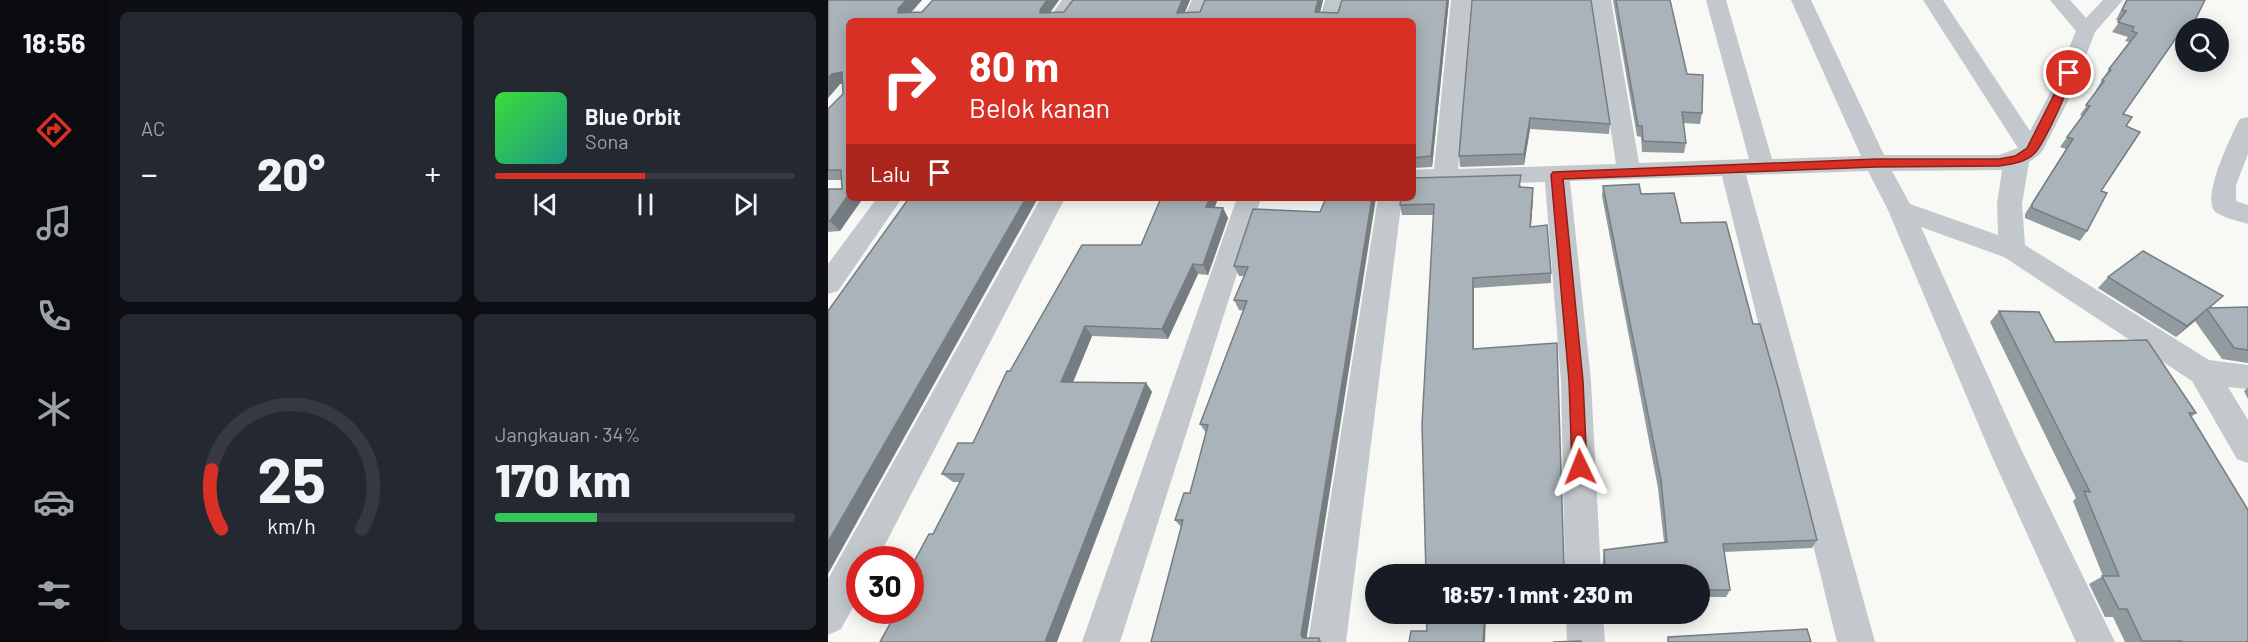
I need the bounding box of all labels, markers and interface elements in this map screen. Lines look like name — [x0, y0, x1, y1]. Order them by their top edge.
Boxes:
map controls — [2175, 18, 2229, 72]
button: search — [2175, 18, 2229, 72]
text: 18:56 — [22, 26, 86, 58]
text: 80 m — [969, 40, 1059, 90]
icon: right — [870, 42, 948, 120]
pin — [2043, 47, 2094, 98]
icon: arrive — [2052, 56, 2085, 89]
text: Belok kanan — [969, 91, 1110, 123]
text: Blue Orbit — [585, 103, 681, 129]
icon: directions — [33, 109, 75, 151]
text: AC — [141, 116, 165, 140]
text: Sona — [585, 129, 629, 153]
text: 20° — [257, 146, 325, 200]
text: − — [141, 153, 158, 193]
text: + — [425, 153, 441, 193]
icon: arrive — [923, 156, 956, 189]
text: Lalu — [870, 160, 911, 186]
icon: previous — [529, 188, 562, 221]
icon: pause — [629, 188, 662, 221]
icon: next — [729, 188, 762, 221]
icon: music — [33, 202, 75, 244]
icon: phone — [33, 295, 75, 337]
icon: climate — [33, 388, 75, 430]
text: Jangkauan · 34% — [495, 422, 641, 446]
position arrow — [1548, 435, 1612, 499]
text: 25 — [257, 441, 325, 515]
text: 170 km — [495, 452, 631, 506]
icon: car — [33, 481, 75, 523]
text: km/h — [267, 513, 315, 538]
speed limit sign: 30 — [846, 546, 924, 624]
icon: filters — [33, 574, 75, 616]
text: 18:57 · 1 mnt · 230 m — [1442, 581, 1633, 607]

